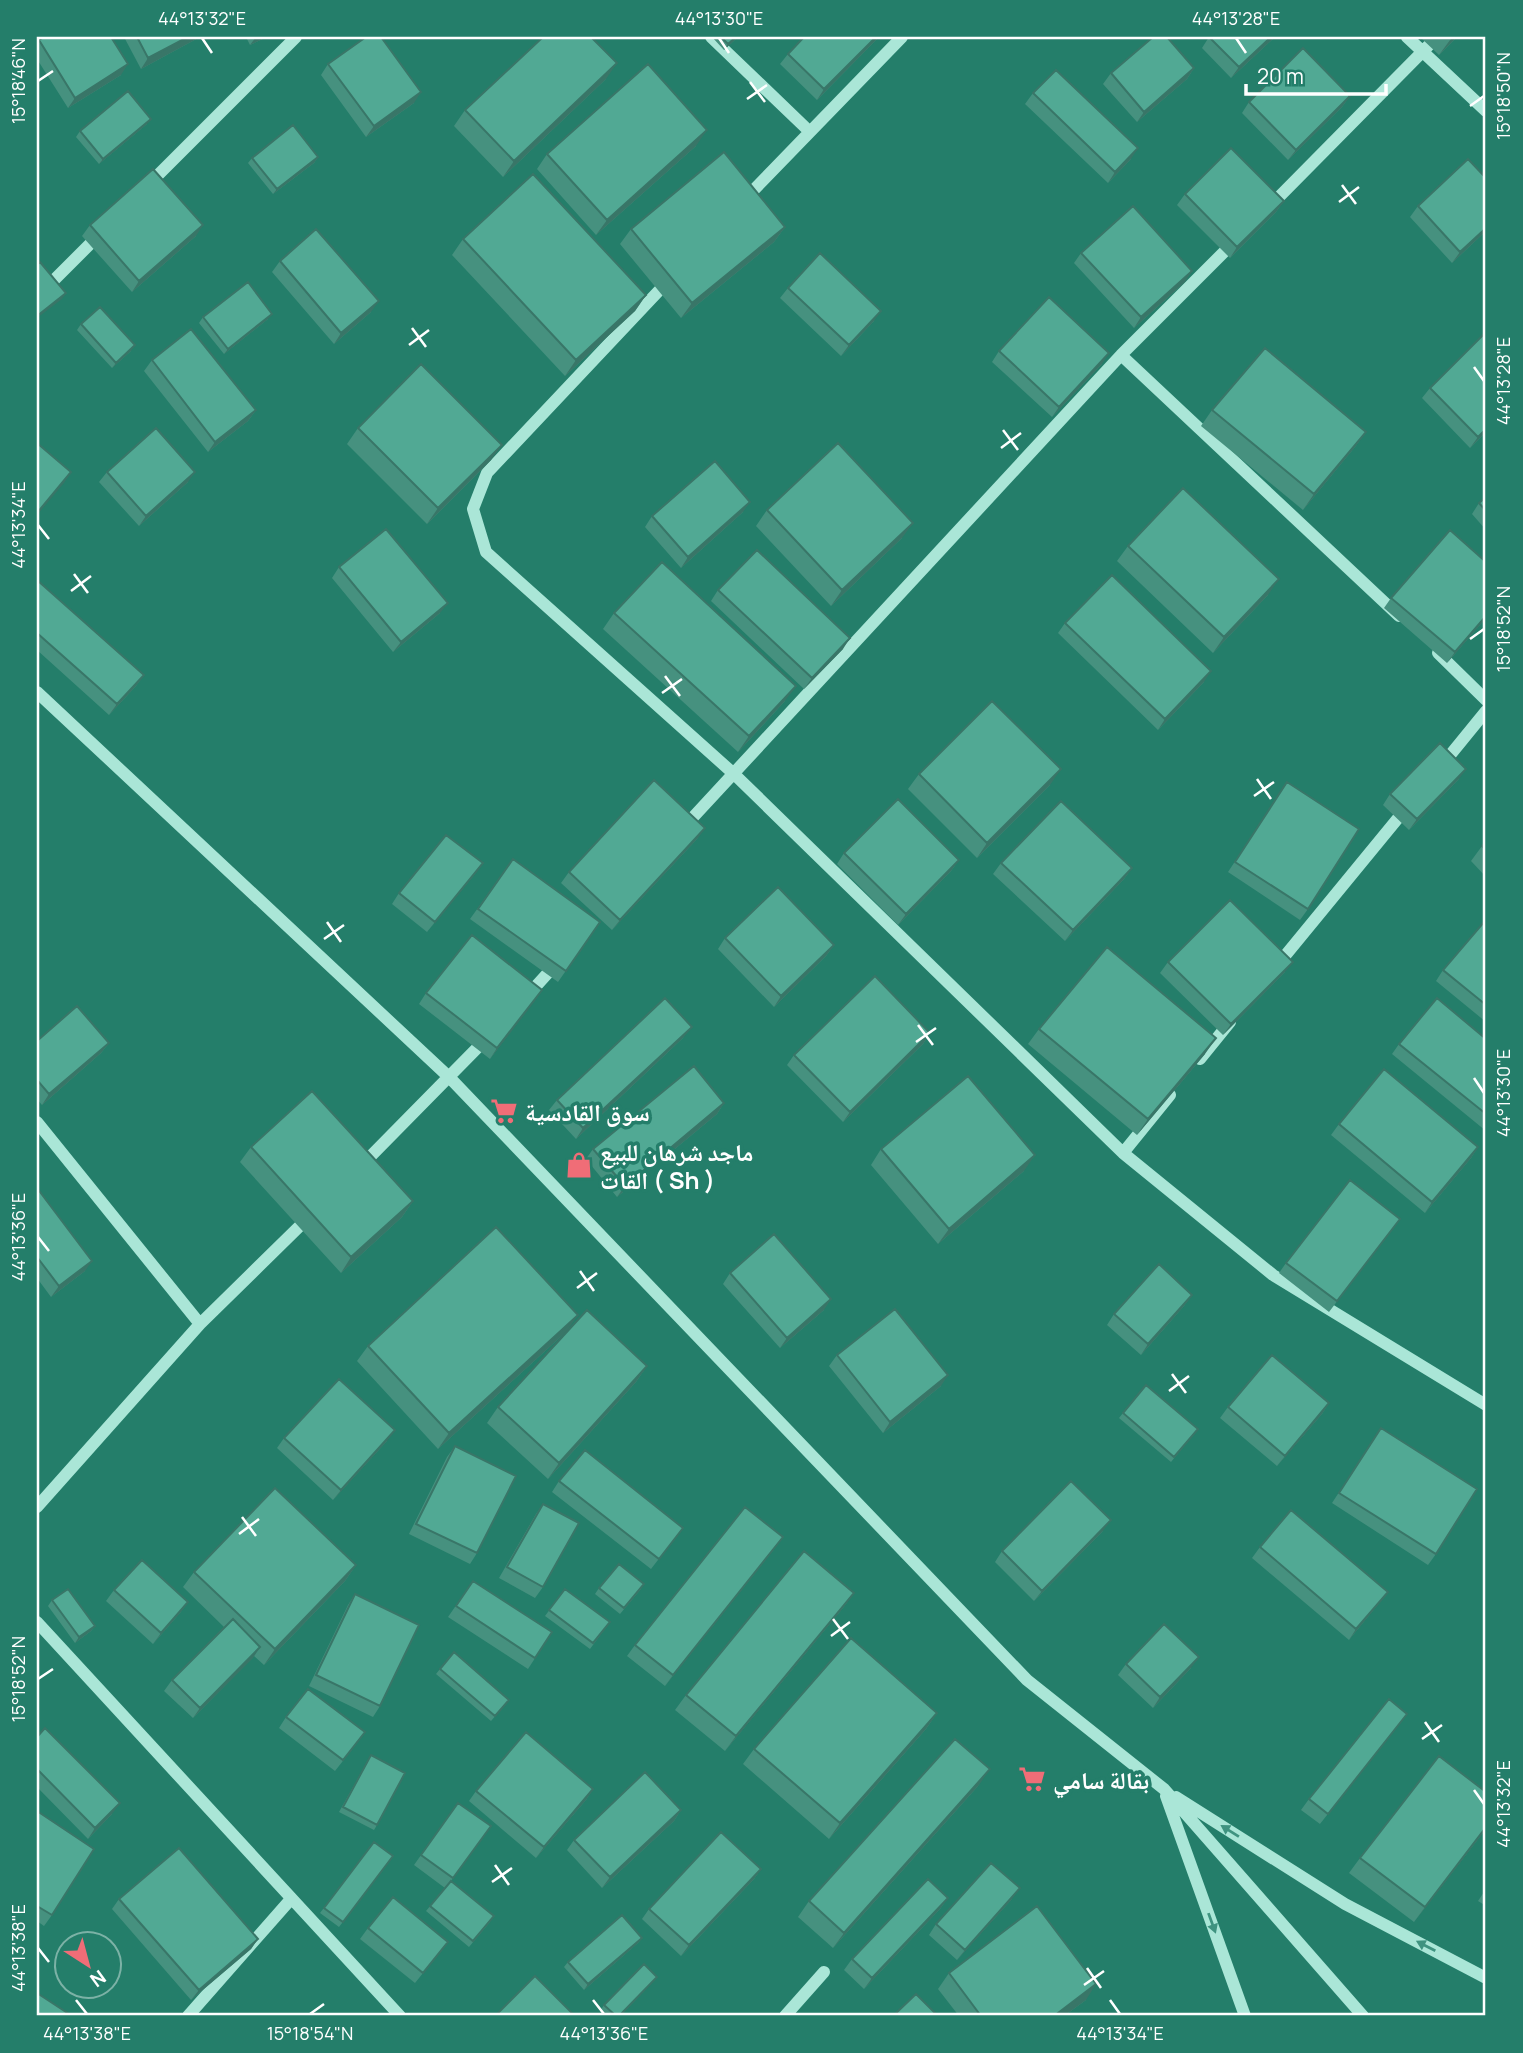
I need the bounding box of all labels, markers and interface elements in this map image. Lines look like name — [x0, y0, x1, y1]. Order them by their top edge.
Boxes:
text: 44°13'32"E — [158, 6, 246, 30]
text: 44°13'30"E — [675, 6, 763, 30]
text: 44°13'28"E — [1192, 6, 1280, 30]
text: 15°18'46"N — [6, 38, 30, 124]
scale bar — [1246, 52, 1386, 96]
text: 15°18'50"N — [1491, 52, 1515, 140]
text: 20 m — [1257, 62, 1304, 90]
text: 44°13'28"E — [1491, 337, 1515, 425]
text: 44°13'34"E — [6, 481, 30, 569]
text: 15°18'52"N — [1491, 586, 1515, 672]
text: 44°13'30"E — [1491, 1049, 1515, 1137]
place label: سوق القادسية — [525, 1095, 650, 1128]
supermarket icon: سوق القادسية — [489, 1096, 519, 1126]
place label: ماجد شرهان للبيع القات ( Sh ) — [600, 1135, 753, 1196]
shop icon: ماجد شرهان للبيع القات ( Sh ) — [564, 1150, 594, 1180]
text: 44°13'36"E — [6, 1193, 30, 1281]
text: 15°18'52"N — [6, 1636, 30, 1722]
text: 44°13'32"E — [1491, 1760, 1515, 1848]
place label: بقالة سامي — [1053, 1763, 1149, 1799]
supermarket icon: بقالة سامي — [1017, 1764, 1047, 1794]
one-way arrow — [1220, 1825, 1239, 1838]
text: 44°13'38"E — [6, 1904, 30, 1992]
one-way arrow — [1206, 1912, 1217, 1933]
north arrow — [52, 1930, 122, 2000]
one-way arrow — [1416, 1941, 1436, 1952]
text: N — [85, 1964, 111, 1993]
text: 44°13'38"E — [43, 2021, 131, 2045]
text: 15°18'54"N — [267, 2021, 353, 2045]
text: 44°13'36"E — [560, 2021, 648, 2045]
text: 44°13'34"E — [1076, 2021, 1164, 2045]

